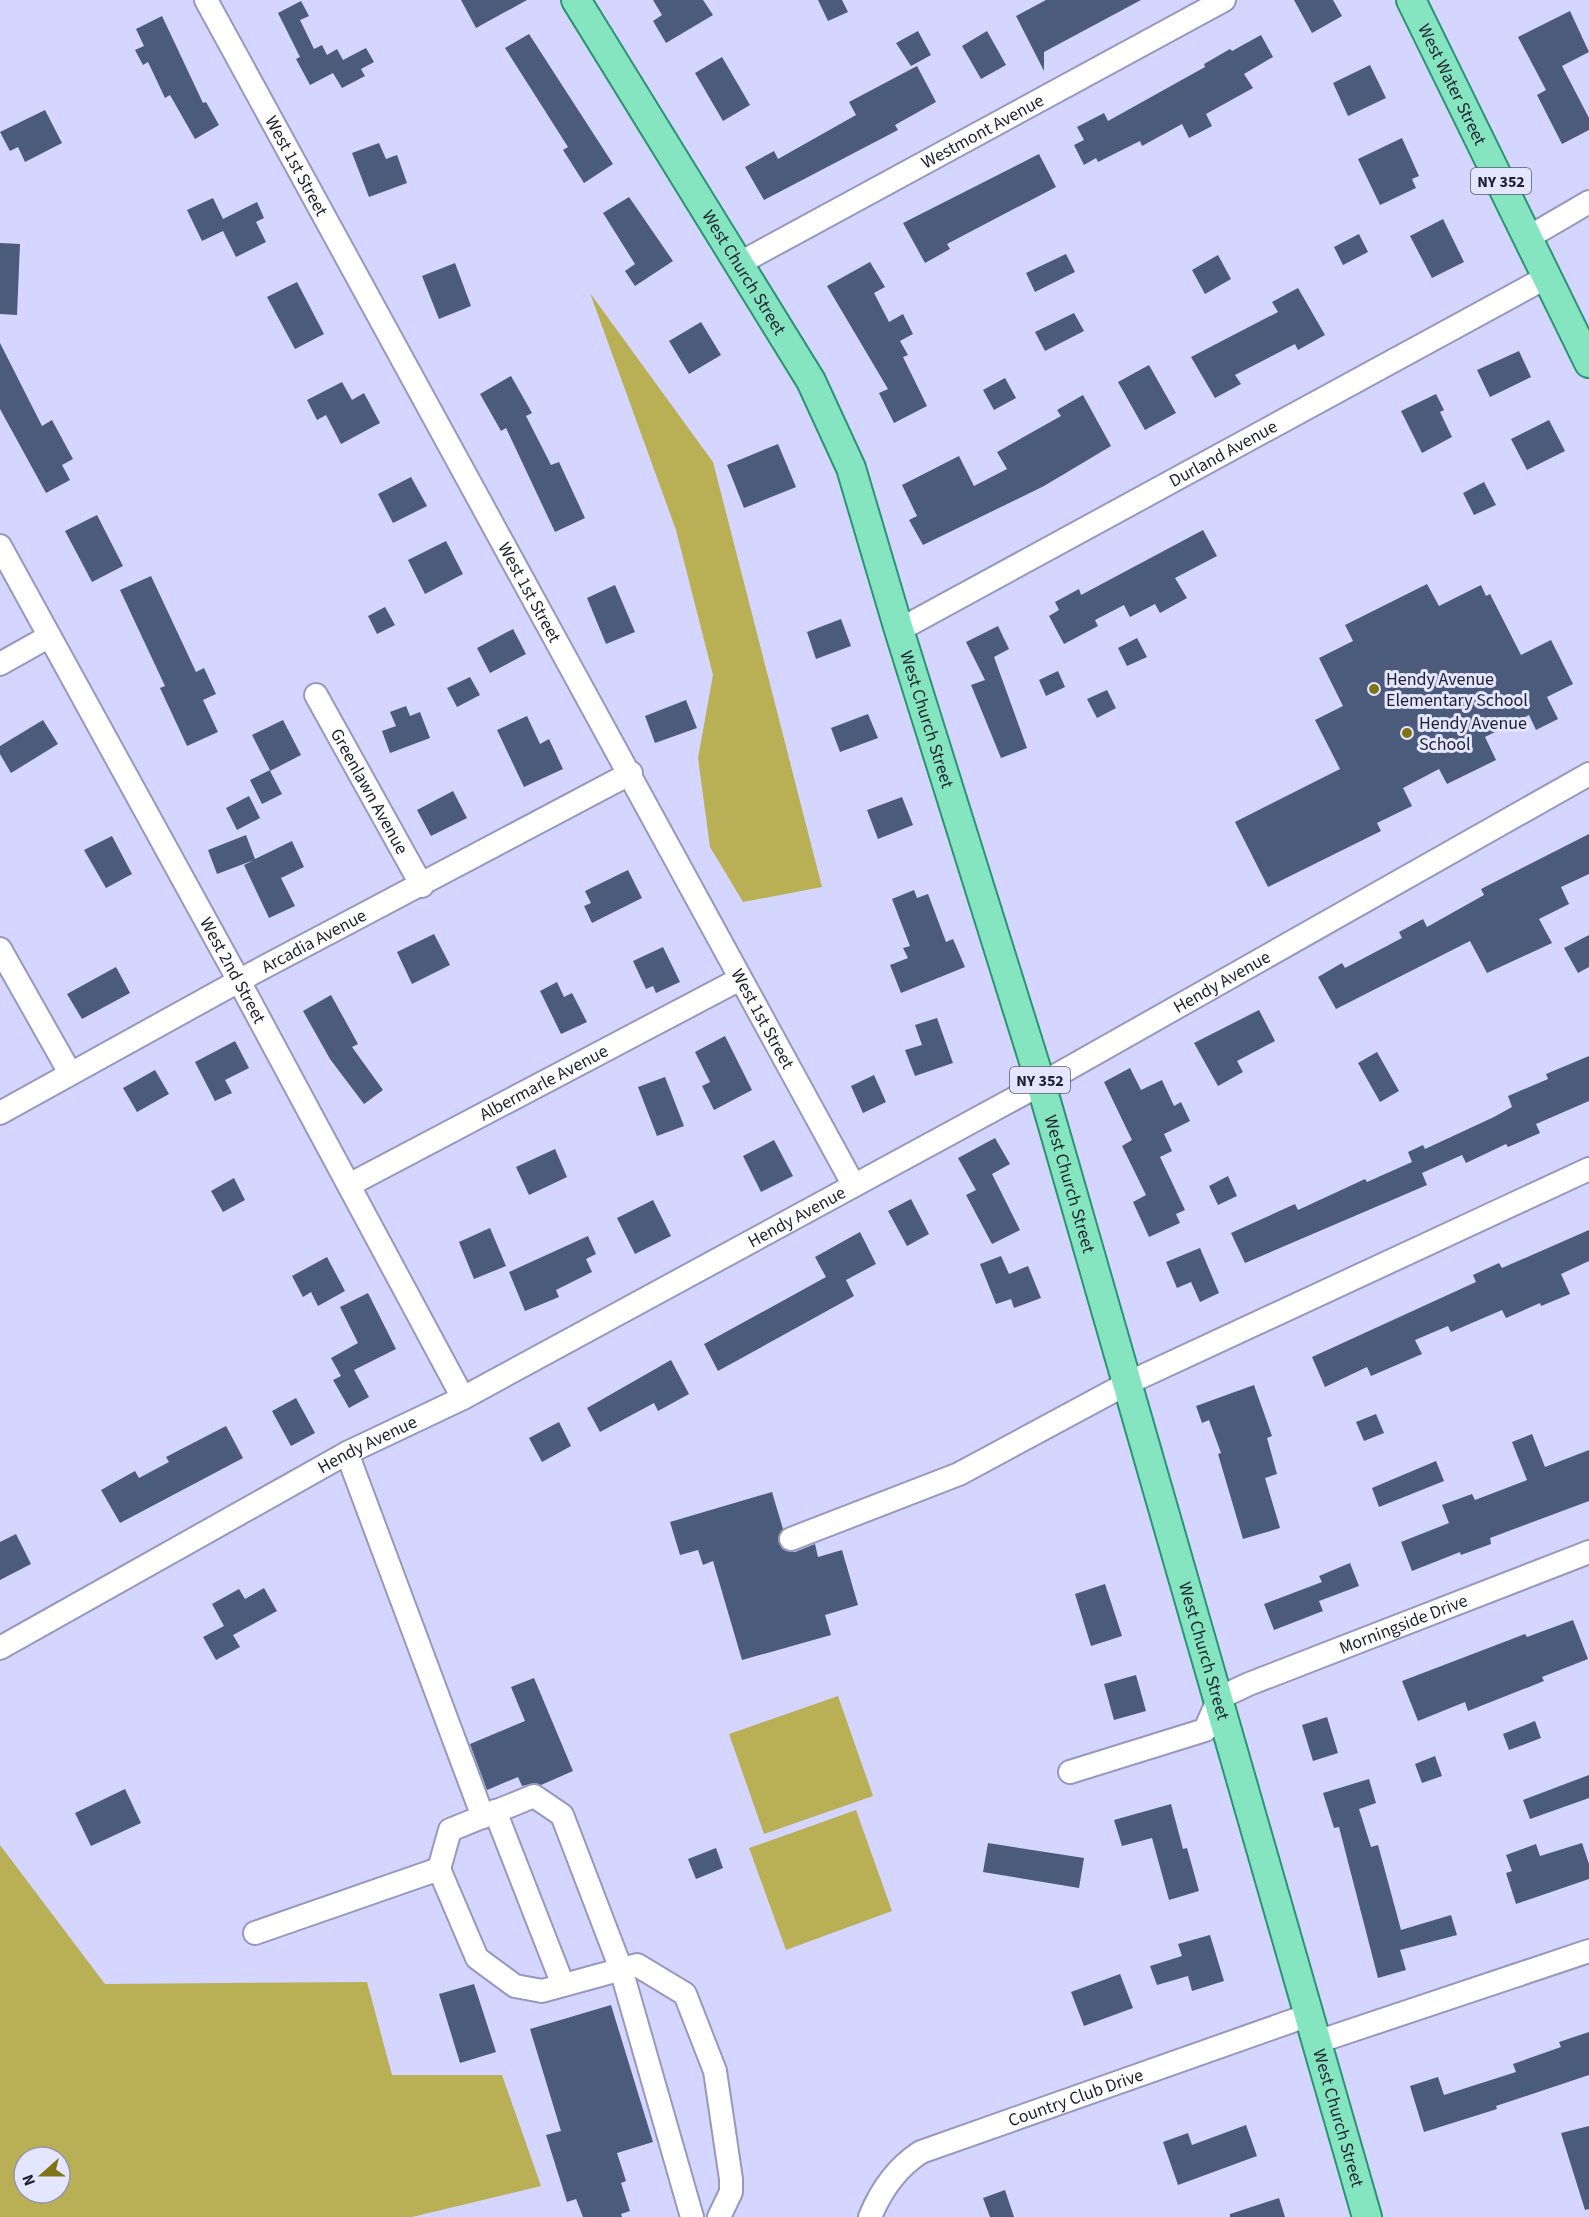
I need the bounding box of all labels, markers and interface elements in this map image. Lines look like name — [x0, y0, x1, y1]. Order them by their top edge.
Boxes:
street label: West Water Street — [1412, 20, 1492, 150]
street label: Westmont Avenue — [917, 88, 1049, 175]
street label: West 1st Street — [259, 111, 334, 221]
road number: NY 352 — [1471, 168, 1531, 194]
street label: West Church Street — [695, 205, 792, 340]
street label: Durland Avenue — [1165, 414, 1282, 494]
street label: West 1st Street — [492, 538, 567, 647]
street label: West Church Street — [893, 648, 960, 791]
place label: Hendy Avenue Elementary School — [1386, 667, 1528, 713]
marker: Hendy Avenue Elementary School — [1367, 682, 1381, 696]
place label: Hendy Avenue School — [1419, 711, 1527, 757]
street label: Greenlawn Avenue — [324, 724, 414, 859]
marker: Hendy Avenue School — [1400, 726, 1414, 740]
street label: Arcadia Avenue — [257, 903, 371, 979]
street label: West 2nd Street — [193, 913, 272, 1028]
street label: Hendy Avenue — [1169, 945, 1275, 1020]
street label: West 1st Street — [725, 964, 800, 1074]
street label: Albermarle Avenue — [475, 1039, 613, 1127]
road number: NY 352 — [1010, 1067, 1070, 1093]
street label: West Church Street — [1038, 1112, 1101, 1256]
street label: Hendy Avenue — [743, 1180, 850, 1254]
street label: Hendy Avenue — [313, 1410, 421, 1480]
street label: West Church Street — [1172, 1579, 1235, 1723]
street label: Morningside Drive — [1336, 1588, 1471, 1661]
street label: West Church Street — [1306, 2046, 1370, 2190]
street label: Country Club Drive — [1005, 2062, 1147, 2133]
north arrow — [12, 2145, 72, 2205]
text: N — [17, 2171, 41, 2189]

